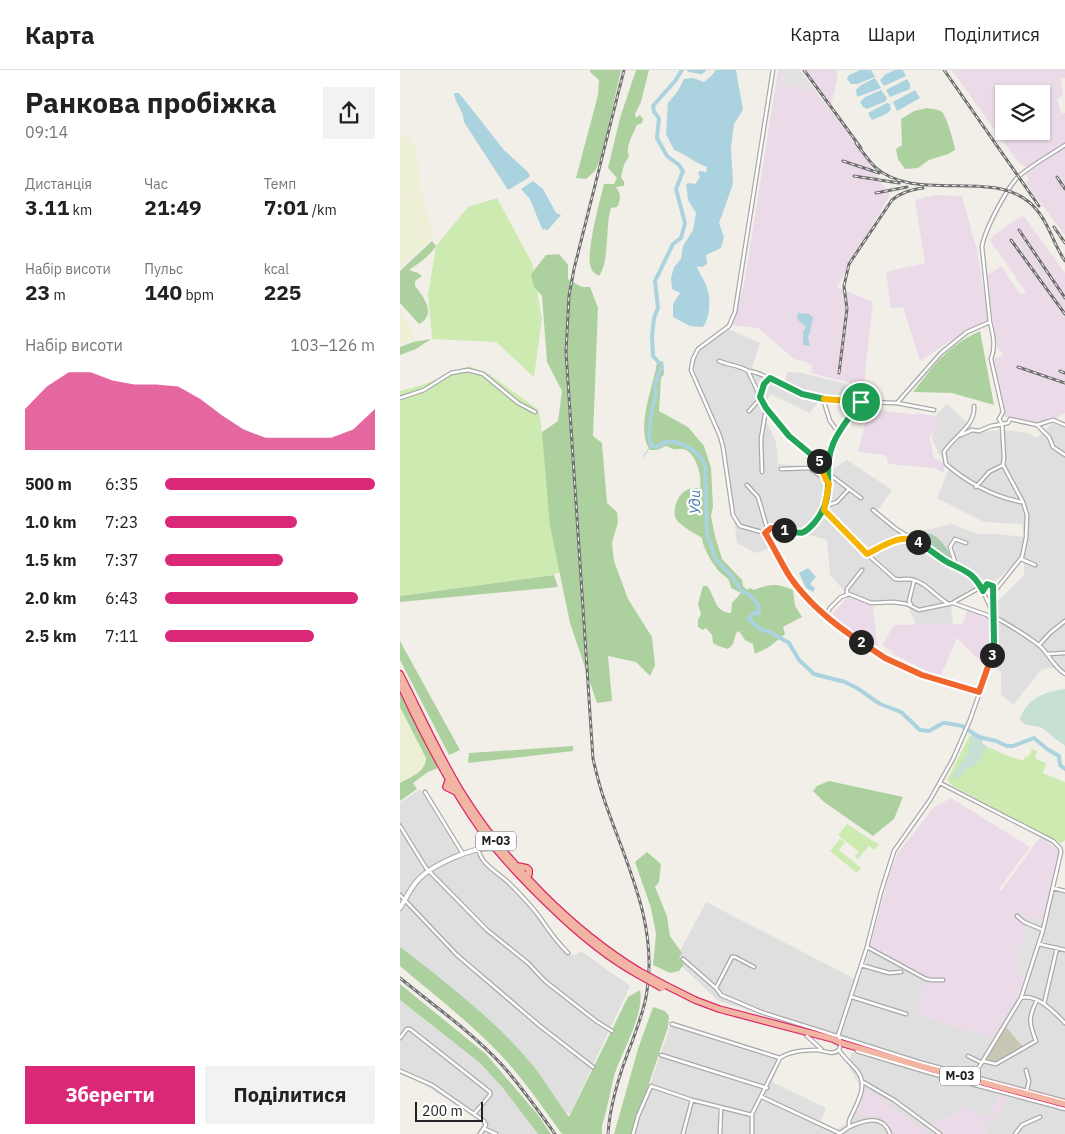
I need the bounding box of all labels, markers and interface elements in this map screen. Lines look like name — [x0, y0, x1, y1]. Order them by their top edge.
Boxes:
text: Карта — [25, 19, 95, 51]
text: Карта — [790, 23, 840, 46]
text: Шари — [868, 23, 916, 46]
text: Поділитися — [944, 23, 1040, 46]
text: Ранкова пробіжка — [25, 84, 277, 121]
map controls — [995, 85, 1050, 140]
button: layers — [995, 85, 1050, 140]
button: share — [323, 87, 375, 139]
text: 09:14 — [25, 122, 68, 142]
text: Дистанція — [25, 175, 92, 193]
text: Час — [144, 175, 168, 193]
text: Темп — [264, 175, 296, 193]
text: 3.11 — [25, 193, 69, 221]
text: 21:49 — [144, 193, 202, 221]
text: 7:01 — [264, 193, 308, 221]
text: km — [69, 201, 92, 219]
text: /km — [308, 201, 337, 219]
text: Набір висоти — [25, 260, 111, 278]
text: Пульс — [144, 260, 183, 278]
text: kcal — [264, 260, 289, 278]
text: 23 — [25, 278, 50, 306]
text: 140 — [144, 278, 182, 306]
text: 225 — [264, 278, 301, 306]
text: m — [50, 286, 66, 304]
text: bpm — [182, 286, 214, 304]
text: Набір висоти — [25, 335, 123, 355]
text: 103–126 m — [290, 335, 375, 355]
pin — [840, 381, 882, 423]
icon: arrive — [847, 388, 875, 416]
pin: 5 — [806, 448, 832, 474]
text: 5 — [815, 452, 824, 470]
text: 500 m — [25, 474, 72, 494]
text: 6:35 — [105, 474, 138, 494]
water label: Уди — [685, 490, 704, 514]
text: 1.0 km — [25, 512, 76, 532]
text: 7:23 — [105, 512, 138, 532]
pin: 1 — [772, 518, 796, 542]
text: 1 — [780, 521, 789, 539]
pin: 4 — [906, 530, 930, 554]
text: 4 — [914, 533, 923, 551]
text: 1.5 km — [25, 550, 76, 570]
text: 7:37 — [105, 550, 138, 570]
text: 2.0 km — [25, 588, 76, 608]
text: 6:43 — [105, 588, 138, 608]
text: 2.5 km — [25, 626, 76, 646]
text: 7:11 — [105, 626, 138, 646]
pin: 2 — [848, 630, 874, 654]
text: 2 — [857, 633, 866, 651]
pin: 3 — [980, 642, 1004, 668]
text: 3 — [988, 646, 997, 664]
road number: М-03 — [476, 831, 516, 850]
button: Зберегти — [25, 1066, 195, 1124]
button: Поділитися — [205, 1066, 375, 1124]
road number: М-03 — [940, 1066, 980, 1086]
scale bar — [415, 1099, 482, 1122]
text: 200 m — [422, 1102, 463, 1120]

